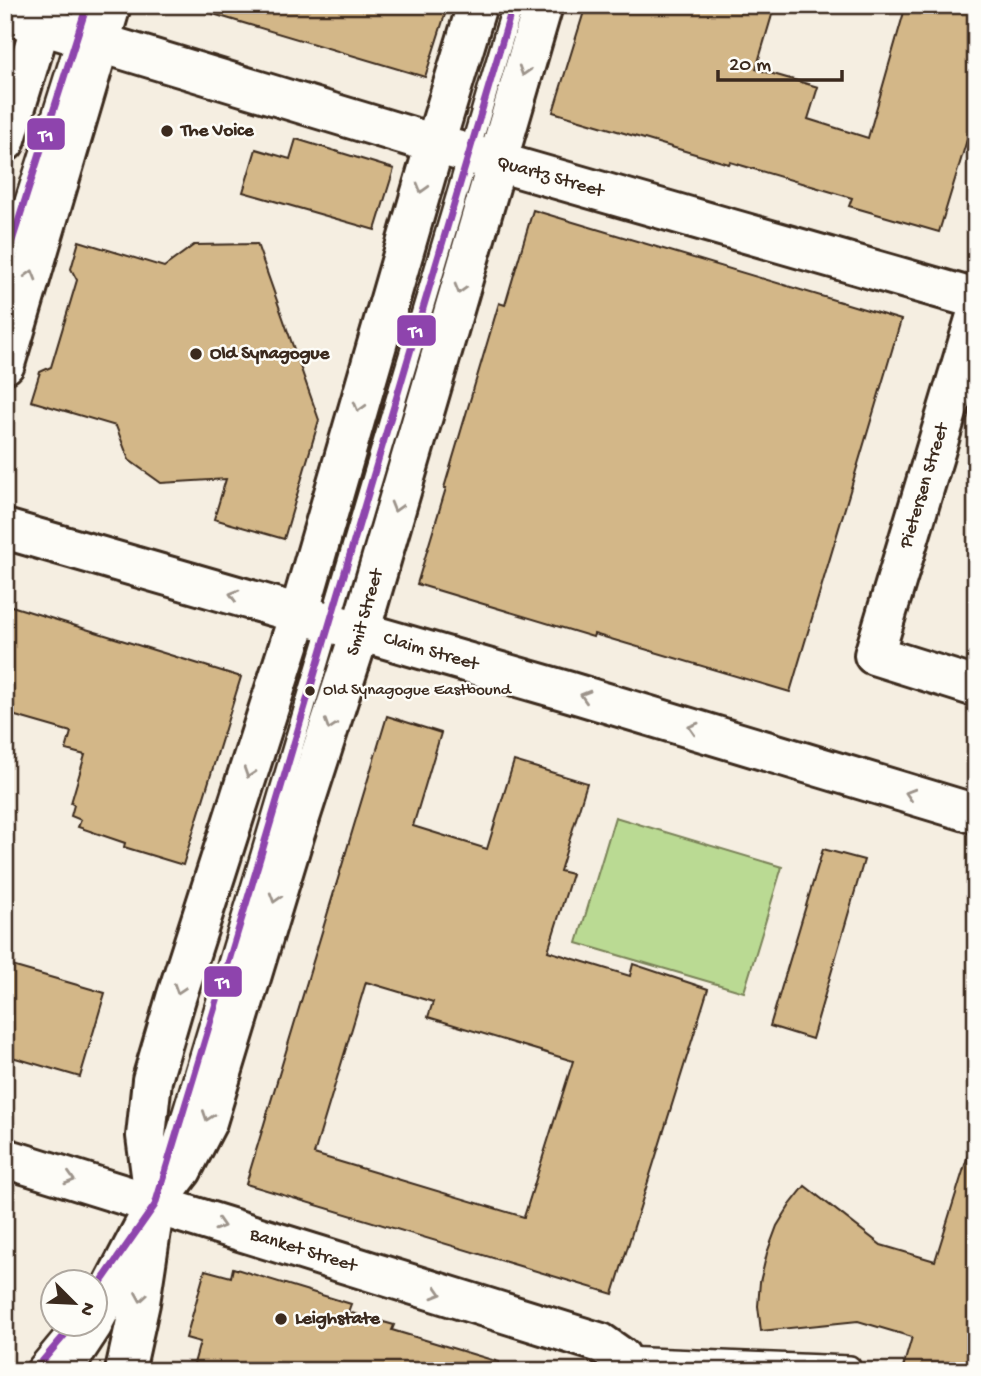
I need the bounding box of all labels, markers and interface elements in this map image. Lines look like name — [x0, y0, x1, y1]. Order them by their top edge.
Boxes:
scale bar — [718, 38, 843, 82]
text: 20 m — [729, 54, 771, 79]
one-way arrow — [517, 64, 532, 76]
line badge: T1 — [26, 117, 66, 151]
place label: The Voice — [179, 120, 255, 143]
marker: The Voice — [159, 123, 175, 139]
text: T1 — [37, 126, 53, 149]
street label: Quartz Street — [494, 151, 609, 204]
one-way arrow — [416, 182, 430, 194]
one-way arrow — [23, 269, 38, 281]
one-way arrow — [453, 283, 468, 295]
line badge: T1 — [396, 314, 437, 347]
text: T1 — [407, 322, 423, 345]
place label: Old Synagogue — [210, 343, 330, 366]
marker: Old Synagogue — [188, 346, 204, 362]
one-way arrow — [353, 400, 367, 412]
street label: Pietersen Street — [895, 418, 956, 552]
one-way arrow — [390, 501, 404, 513]
street label: Smit Street — [342, 564, 390, 659]
one-way arrow — [228, 588, 240, 603]
street label: Claim Street — [380, 627, 483, 677]
place label: Old Synagogue Eastbound — [323, 681, 513, 701]
marker: Old Synagogue Eastbound — [303, 684, 317, 698]
one-way arrow — [579, 689, 591, 704]
one-way arrow — [323, 719, 338, 731]
one-way arrow — [687, 722, 699, 737]
one-way arrow — [243, 766, 257, 778]
one-way arrow — [905, 788, 917, 803]
one-way arrow — [268, 892, 283, 904]
line badge: T1 — [203, 965, 243, 998]
text: T1 — [214, 973, 230, 996]
one-way arrow — [173, 983, 187, 995]
one-way arrow — [202, 1109, 216, 1121]
one-way arrow — [64, 1171, 76, 1185]
one-way arrow — [214, 1217, 226, 1232]
street label: Banket Street — [246, 1223, 361, 1279]
north arrow — [38, 1268, 108, 1338]
one-way arrow — [431, 1284, 443, 1299]
one-way arrow — [134, 1291, 149, 1303]
text: N — [73, 1298, 99, 1319]
place label: Leighstate — [295, 1308, 381, 1331]
marker: Leighstate — [273, 1311, 289, 1327]

